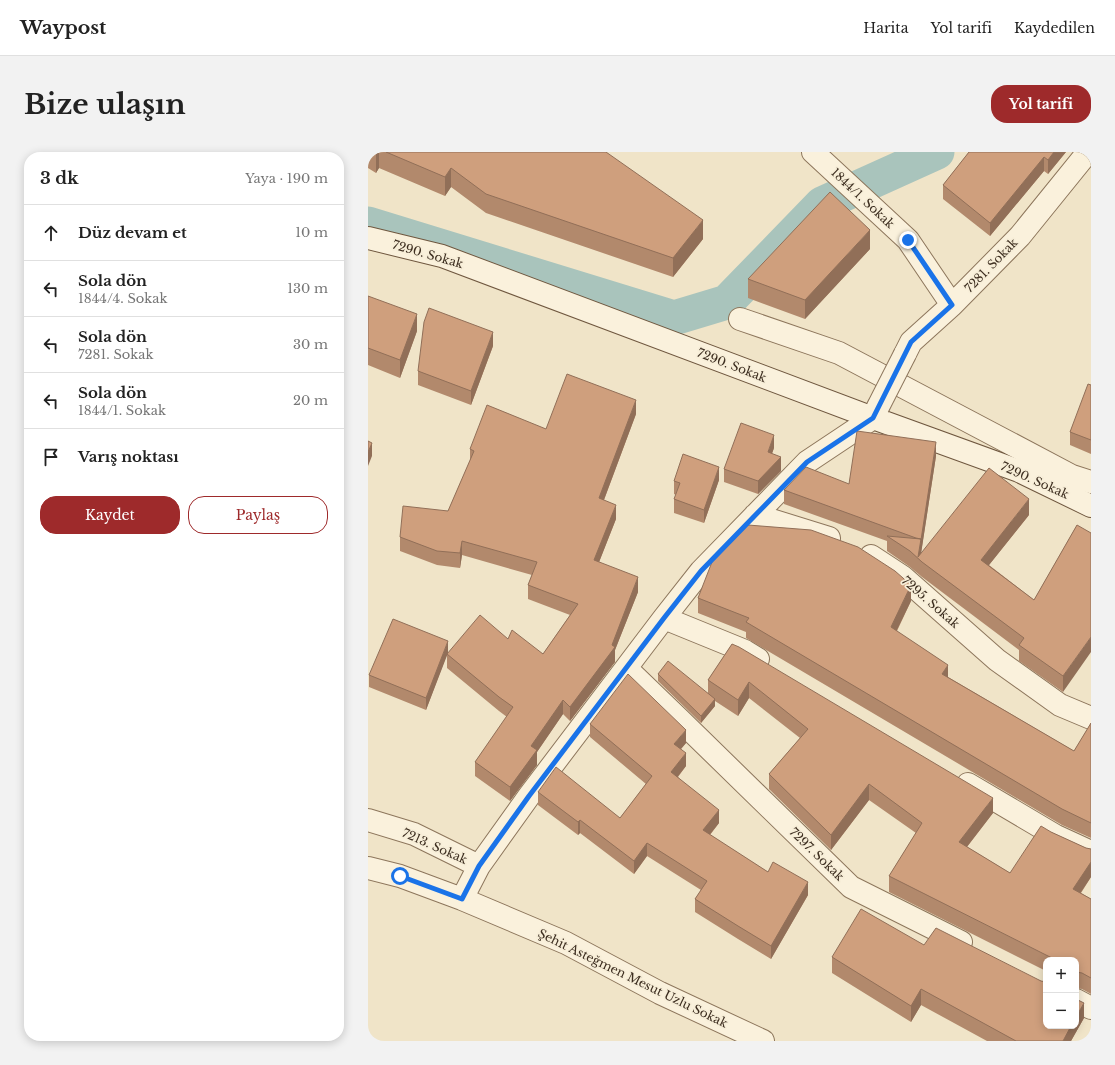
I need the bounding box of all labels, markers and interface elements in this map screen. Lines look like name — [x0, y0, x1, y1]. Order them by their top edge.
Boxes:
text: Waypost — [20, 16, 106, 39]
text: Harita — [863, 19, 908, 37]
text: Yol tarifi — [930, 19, 992, 37]
text: Kaydedilen — [1014, 19, 1095, 37]
button: Yol tarifi — [991, 85, 1091, 123]
text: Bize ulaşın — [24, 87, 186, 122]
street label: 1844/1. Sokak — [828, 165, 898, 232]
text: 3 dk — [40, 168, 78, 189]
text: Yaya · 190 m — [245, 170, 328, 187]
icon: ahead — [40, 222, 62, 244]
text: Düz devam et — [78, 223, 187, 242]
text: 10 m — [295, 224, 328, 241]
route end — [899, 231, 917, 249]
street label: 7281. Sokak — [961, 234, 1021, 295]
street label: 7290. Sokak — [391, 237, 466, 271]
text: Sola dön — [78, 271, 147, 290]
icon: left — [40, 278, 62, 300]
text: 130 m — [287, 280, 328, 297]
text: 1844/4. Sokak — [78, 290, 168, 307]
text: Sola dön — [78, 327, 147, 346]
icon: left — [40, 334, 62, 356]
text: 30 m — [293, 336, 328, 353]
street label: 7290. Sokak — [695, 345, 769, 385]
text: 7281. Sokak — [78, 346, 154, 363]
text: Sola dön — [78, 383, 147, 402]
icon: left — [40, 390, 62, 412]
text: 20 m — [293, 392, 328, 409]
text: 1844/1. Sokak — [78, 402, 166, 419]
icon: arrive — [40, 446, 62, 468]
text: Varış noktası — [78, 447, 179, 466]
street label: 7290. Sokak — [999, 458, 1072, 502]
button: Kaydet — [40, 496, 180, 534]
button: Paylaş — [188, 496, 328, 534]
street label: 7295. Sokak — [899, 573, 963, 632]
street label: 7297. Sokak — [787, 824, 848, 884]
street label: 7213. Sokak — [400, 825, 470, 867]
route start — [391, 867, 409, 885]
street label: Şehit Asteğmen Mesut Uzlu Sokak — [536, 925, 731, 1031]
map controls — [1043, 957, 1079, 1029]
button: + — [1043, 957, 1079, 993]
button: − — [1043, 993, 1079, 1029]

